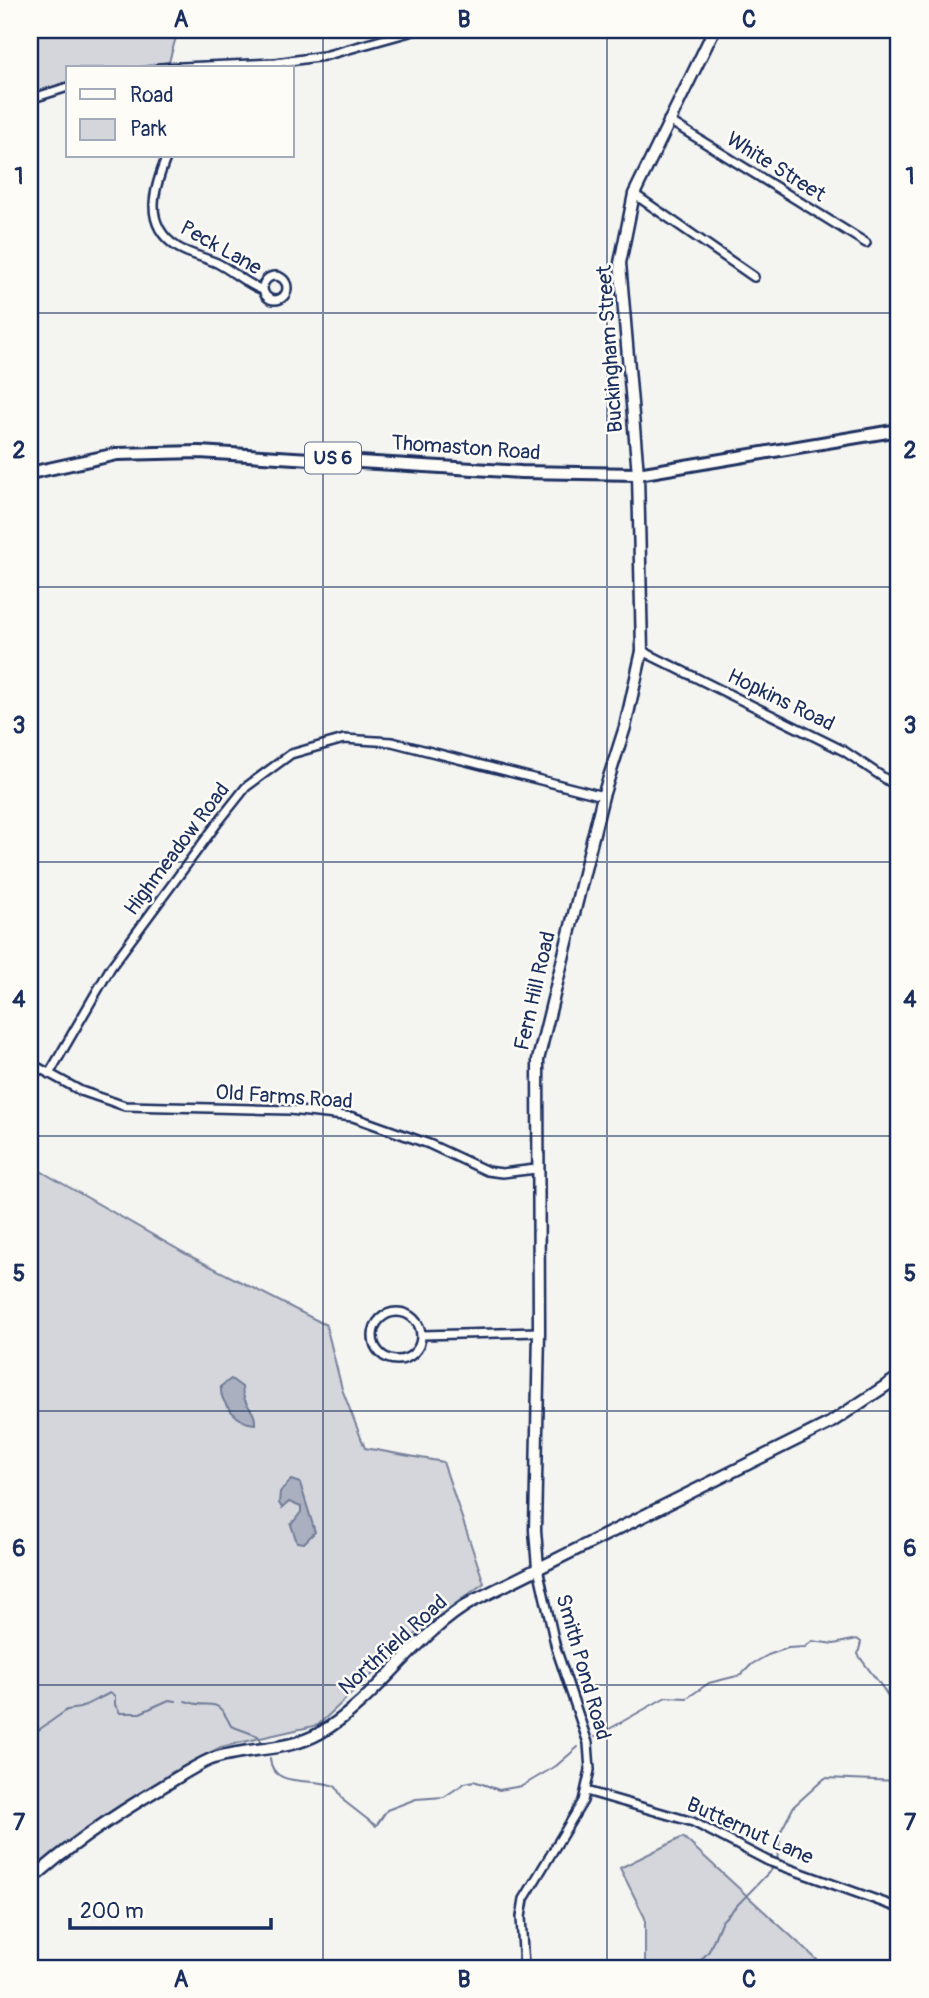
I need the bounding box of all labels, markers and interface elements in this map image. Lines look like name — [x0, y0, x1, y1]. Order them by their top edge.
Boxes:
text: A — [174, 5, 189, 34]
text: B — [457, 5, 471, 34]
text: C — [742, 5, 756, 34]
legend — [66, 66, 294, 158]
text: Road — [130, 82, 174, 109]
text: Park — [130, 116, 167, 143]
street label: White Street — [721, 126, 831, 208]
text: 1 — [15, 162, 24, 191]
text: 1 — [906, 162, 915, 191]
street label: Peck Lane — [175, 215, 267, 282]
street label: Buckingham Street — [591, 264, 629, 434]
street label: Thomaston Road — [391, 429, 541, 467]
text: 2 — [13, 436, 26, 465]
text: 2 — [904, 436, 917, 465]
road number: US 6 — [305, 442, 361, 474]
street label: Hopkins Road — [723, 662, 839, 738]
text: 3 — [13, 711, 25, 740]
text: 3 — [904, 711, 916, 740]
street label: Highmeadow Road — [118, 777, 236, 921]
street label: Fern Hill Road — [508, 929, 562, 1053]
text: 4 — [12, 985, 26, 1014]
text: 4 — [903, 985, 917, 1014]
street label: Old Farms Road — [214, 1079, 354, 1115]
text: 5 — [13, 1259, 25, 1288]
text: 5 — [904, 1259, 916, 1288]
text: 6 — [12, 1534, 26, 1563]
text: 6 — [903, 1534, 917, 1563]
street label: Northfield Road — [333, 1589, 453, 1701]
street label: Smith Pond Road — [549, 1591, 617, 1743]
street label: Butternut Lane — [682, 1791, 818, 1871]
text: 7 — [13, 1808, 26, 1837]
text: 7 — [904, 1808, 917, 1837]
scale bar — [70, 1886, 271, 1930]
text: 200 m — [80, 1898, 144, 1925]
text: A — [174, 1965, 189, 1994]
text: B — [457, 1965, 471, 1994]
text: C — [742, 1965, 756, 1994]

